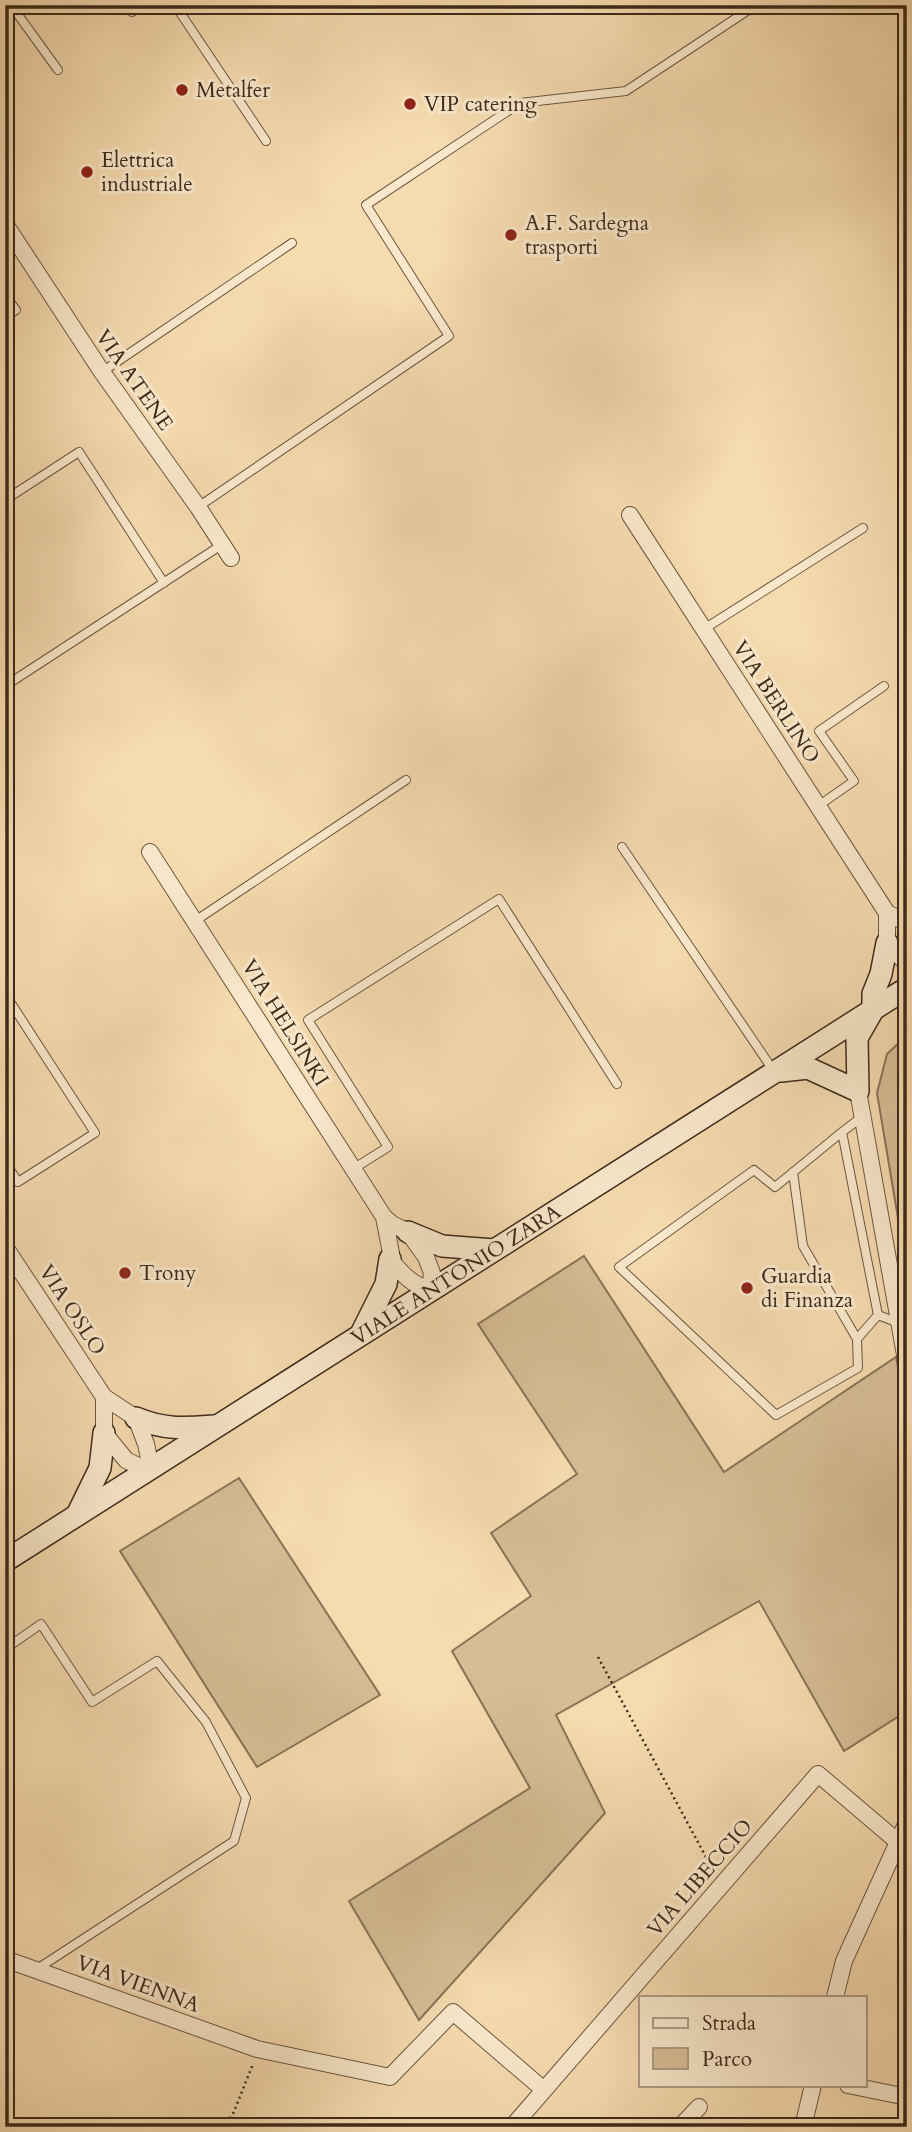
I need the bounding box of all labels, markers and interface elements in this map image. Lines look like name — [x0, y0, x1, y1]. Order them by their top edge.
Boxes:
place label: Metalfer — [196, 76, 270, 105]
marker: Metalfer — [174, 82, 190, 98]
place label: VIP catering — [424, 90, 537, 119]
marker: VIP catering — [402, 96, 418, 112]
place label: Elettrica industriale — [101, 146, 193, 199]
marker: Elettrica industriale — [79, 164, 95, 180]
place label: A.F. Sardegna trasporti — [525, 209, 649, 262]
marker: A.F. Sardegna trasporti — [503, 227, 519, 243]
street label: VIA ATENE — [88, 324, 180, 436]
street label: VIA BERLINO — [725, 635, 827, 769]
street label: VIA HELSINKI — [234, 954, 336, 1092]
street label: VIALE ANTONIO ZARA — [345, 1197, 566, 1352]
street label: VIA OSLO — [32, 1259, 112, 1361]
place label: Trony — [139, 1259, 196, 1288]
place label: Guardia di Finanza — [761, 1262, 853, 1315]
marker: Trony — [117, 1265, 133, 1281]
marker: Guardia di Finanza — [739, 1280, 755, 1296]
street label: VIA LIBECCIO — [641, 1813, 759, 1943]
street label: VIA VIENNA — [72, 1948, 204, 2020]
legend — [639, 1996, 866, 2086]
text: Strada — [702, 2009, 756, 2038]
text: Parco — [702, 2045, 752, 2074]

